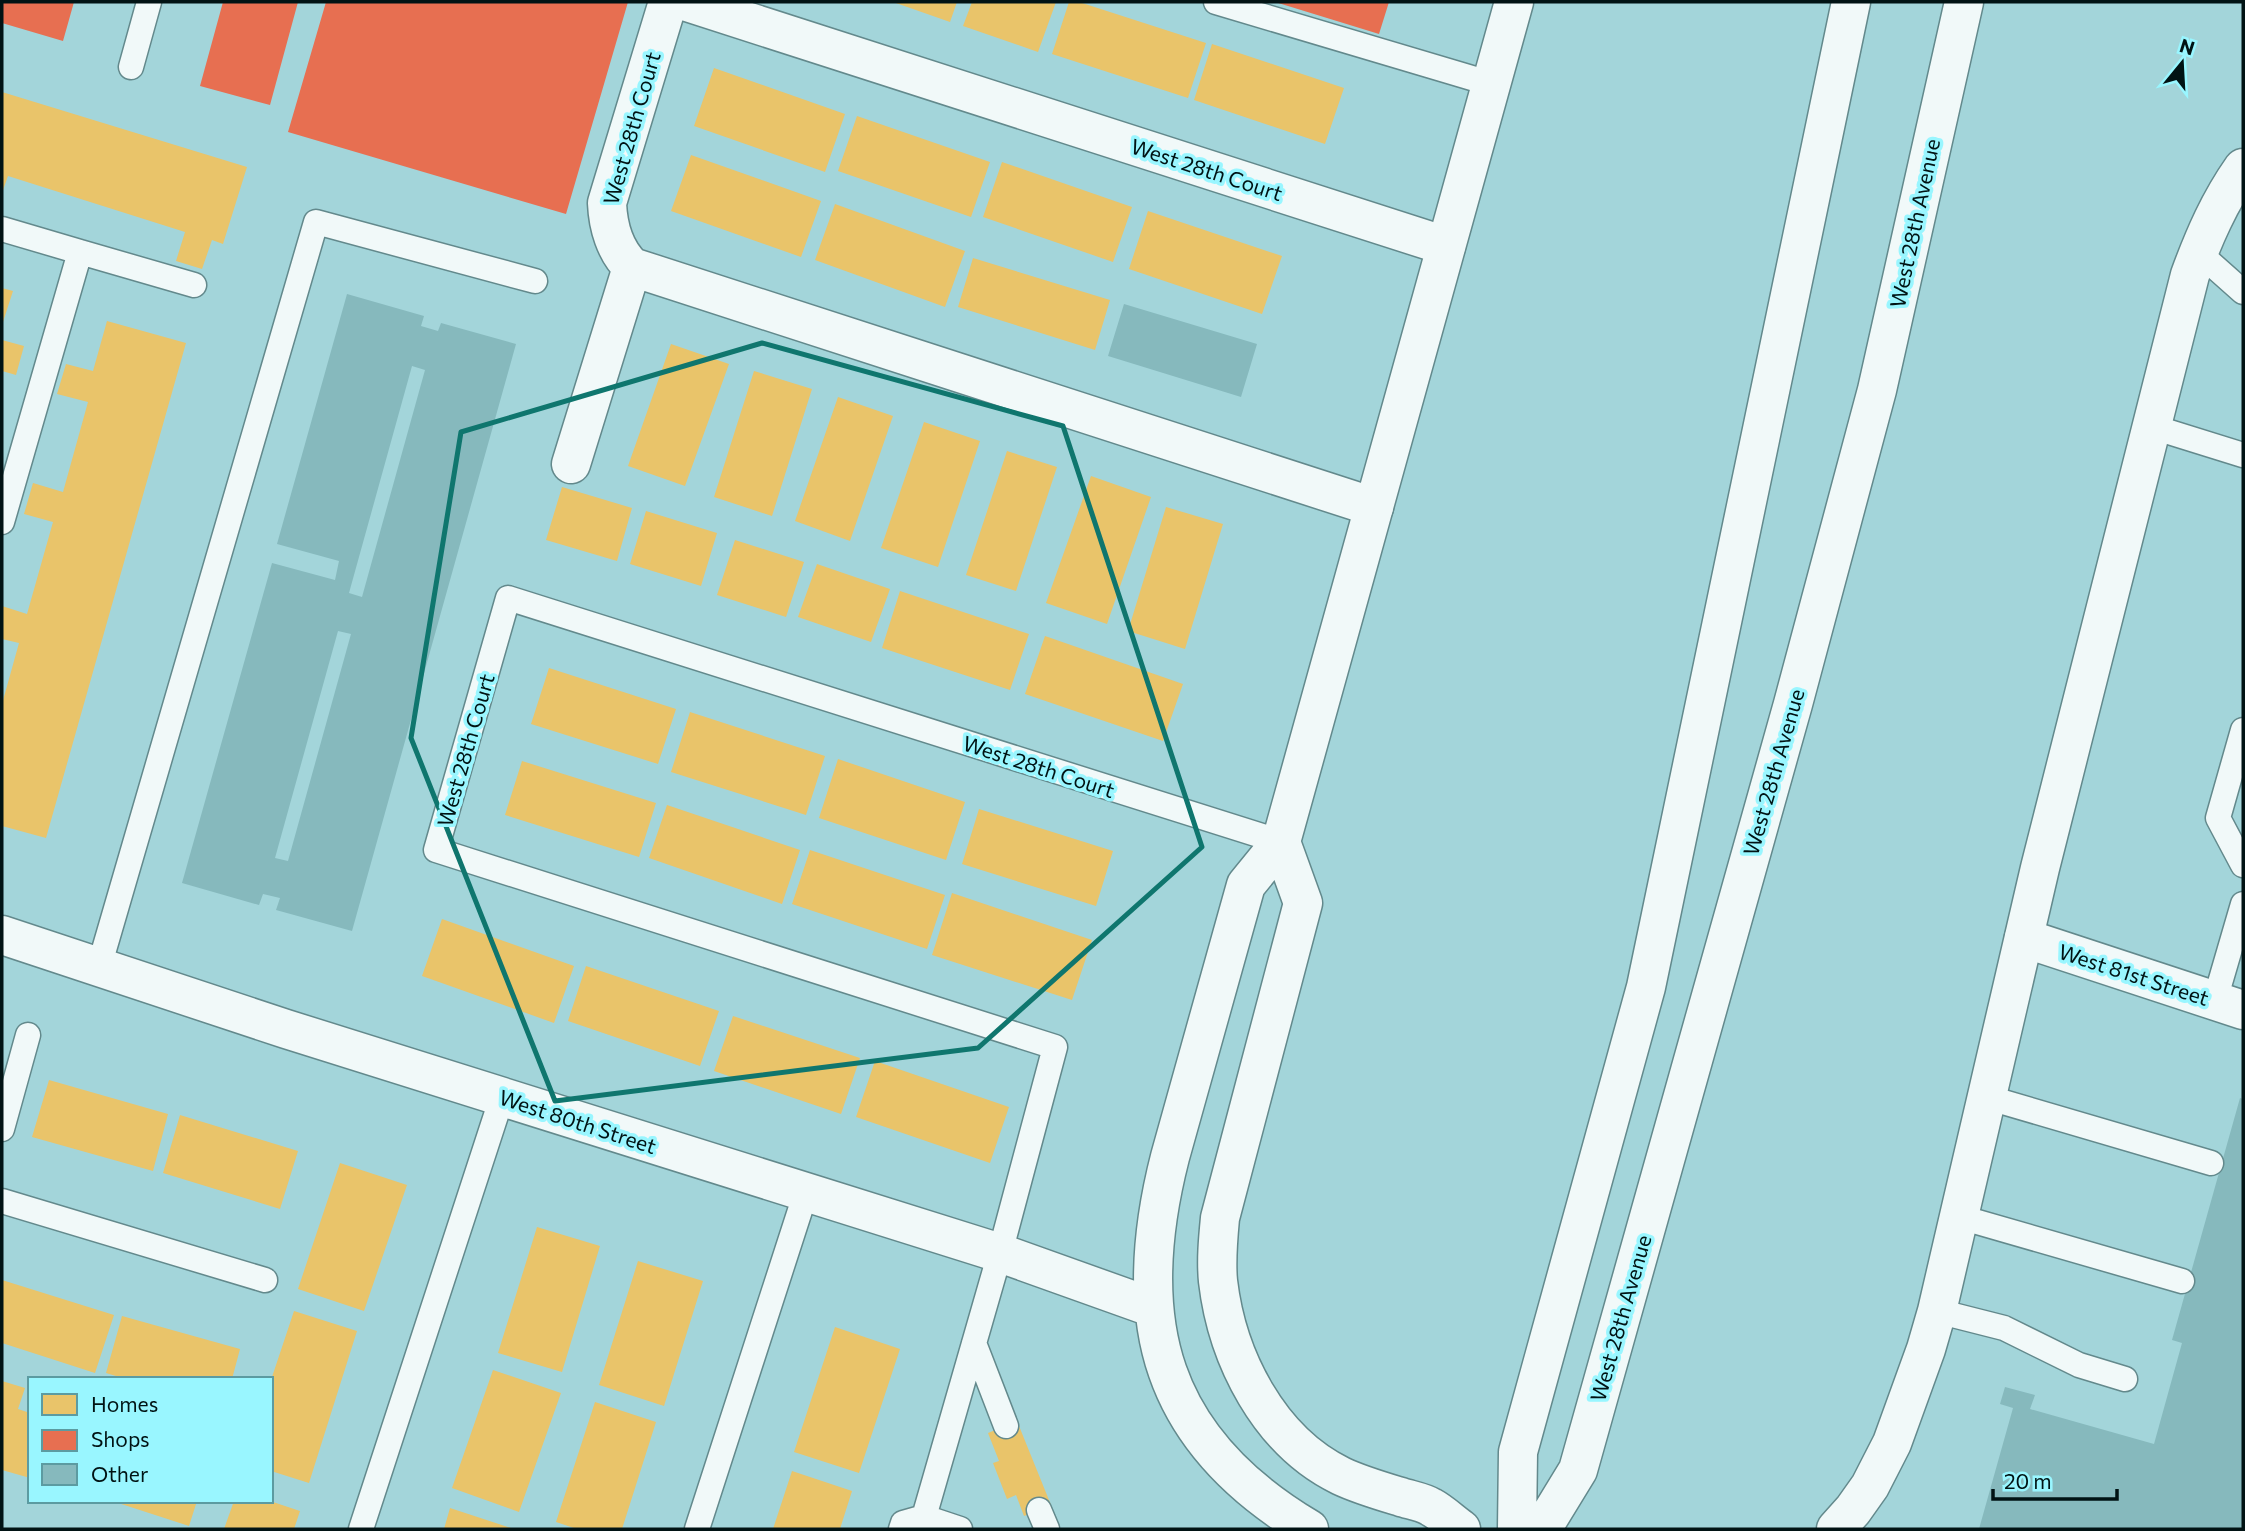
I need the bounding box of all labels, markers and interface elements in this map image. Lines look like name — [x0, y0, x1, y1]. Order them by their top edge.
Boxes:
north arrow — [2147, 28, 2217, 98]
text: N — [2177, 33, 2198, 59]
street label: West 28th Court — [597, 49, 665, 207]
street label: West 28th Court — [1128, 133, 1286, 205]
street label: West 28th Avenue — [1884, 136, 1944, 310]
street label: West 28th Court — [431, 671, 499, 829]
street label: West 28th Avenue — [1737, 686, 1809, 858]
street label: West 28th Court — [960, 730, 1118, 802]
street label: West 81st Street — [2056, 938, 2212, 1010]
street label: West 80th Street — [496, 1084, 660, 1158]
street label: West 28th Avenue — [1584, 1232, 1656, 1404]
legend — [28, 1377, 273, 1503]
text: Homes — [91, 1391, 158, 1416]
text: Shops — [91, 1426, 150, 1451]
scale bar — [1993, 1458, 2117, 1502]
text: Other — [91, 1461, 148, 1486]
text: 20 m — [2004, 1468, 2052, 1493]

